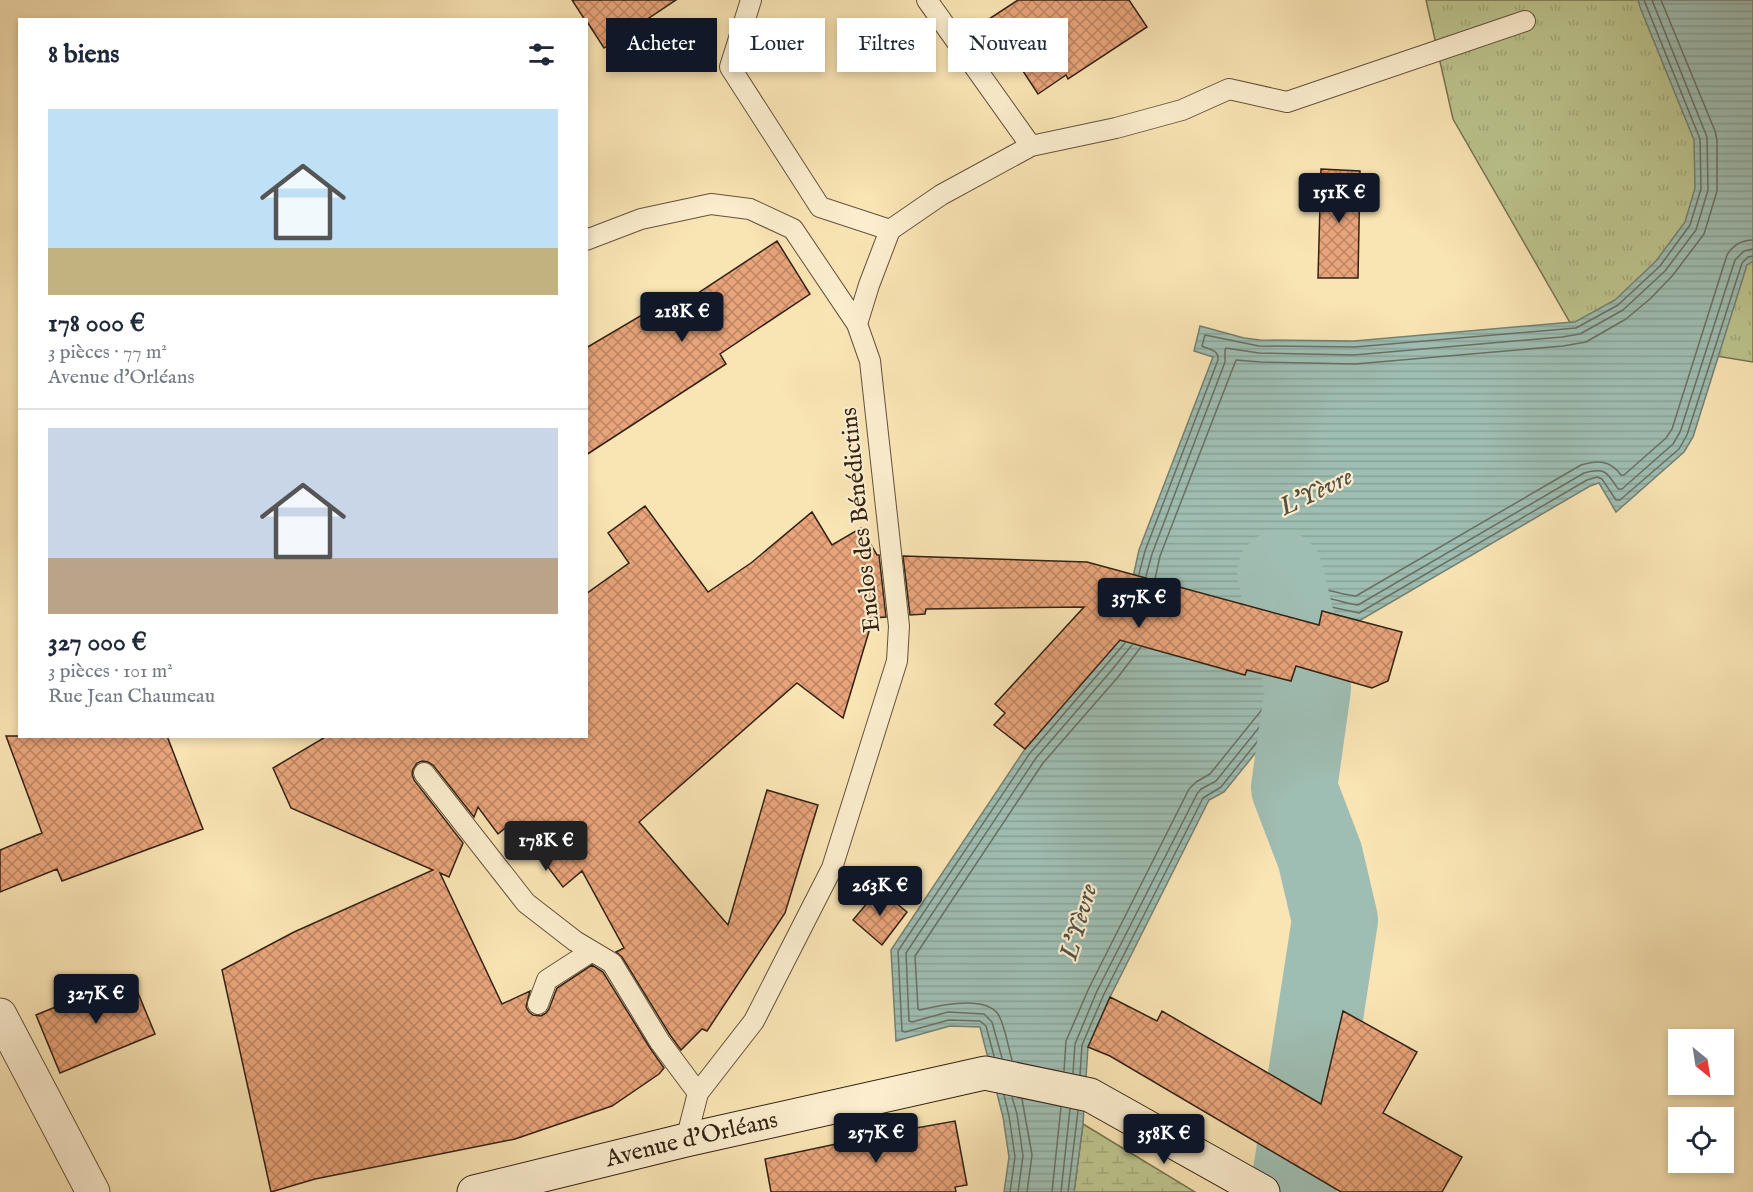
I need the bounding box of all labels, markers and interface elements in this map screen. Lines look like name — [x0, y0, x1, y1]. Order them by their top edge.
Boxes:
chip: Acheter — [606, 18, 717, 72]
chip: Louer — [729, 18, 825, 72]
chip: Filtres — [837, 18, 936, 72]
chip: Nouveau — [948, 18, 1068, 72]
text: 8 biens — [48, 38, 119, 71]
icon: filters — [525, 38, 558, 71]
icon: home — [249, 148, 357, 256]
pin: 151K € — [1290, 173, 1388, 224]
text: 151K € — [1313, 180, 1365, 205]
pin: 218K € — [633, 292, 731, 343]
text: 218K € — [654, 299, 710, 324]
text: 178 000 € — [48, 307, 145, 340]
text: 3 pièces · 77 m² — [48, 340, 167, 365]
text: Avenue d'Orléans — [48, 365, 194, 390]
street label: Enclos des Bénédictins — [834, 406, 888, 634]
water label: L'Yèvre — [1273, 460, 1358, 524]
icon: home — [249, 467, 357, 575]
pin: 357K € — [1090, 578, 1188, 629]
text: 357K € — [1112, 585, 1166, 610]
text: 327 000 € — [48, 626, 147, 659]
text: 3 pièces · 101 m² — [48, 659, 173, 684]
text: Rue Jean Chaumeau — [48, 684, 215, 709]
pin: 178K € — [497, 821, 595, 872]
text: 178K € — [518, 828, 574, 853]
pin: 263K € — [831, 866, 929, 917]
text: 263K € — [852, 873, 908, 898]
water label: L'Yèvre — [1052, 880, 1106, 965]
pin: 327K € — [47, 974, 145, 1025]
text: 327K € — [68, 981, 124, 1006]
north arrow — [1668, 1029, 1734, 1095]
map controls — [1668, 1029, 1734, 1173]
street label: Avenue d'Orléans — [602, 1104, 781, 1175]
button: locate — [1668, 1107, 1734, 1173]
pin: 257K € — [827, 1113, 925, 1164]
pin: 358K € — [1115, 1114, 1213, 1165]
text: 257K € — [848, 1120, 904, 1145]
text: 358K € — [1137, 1121, 1191, 1146]

